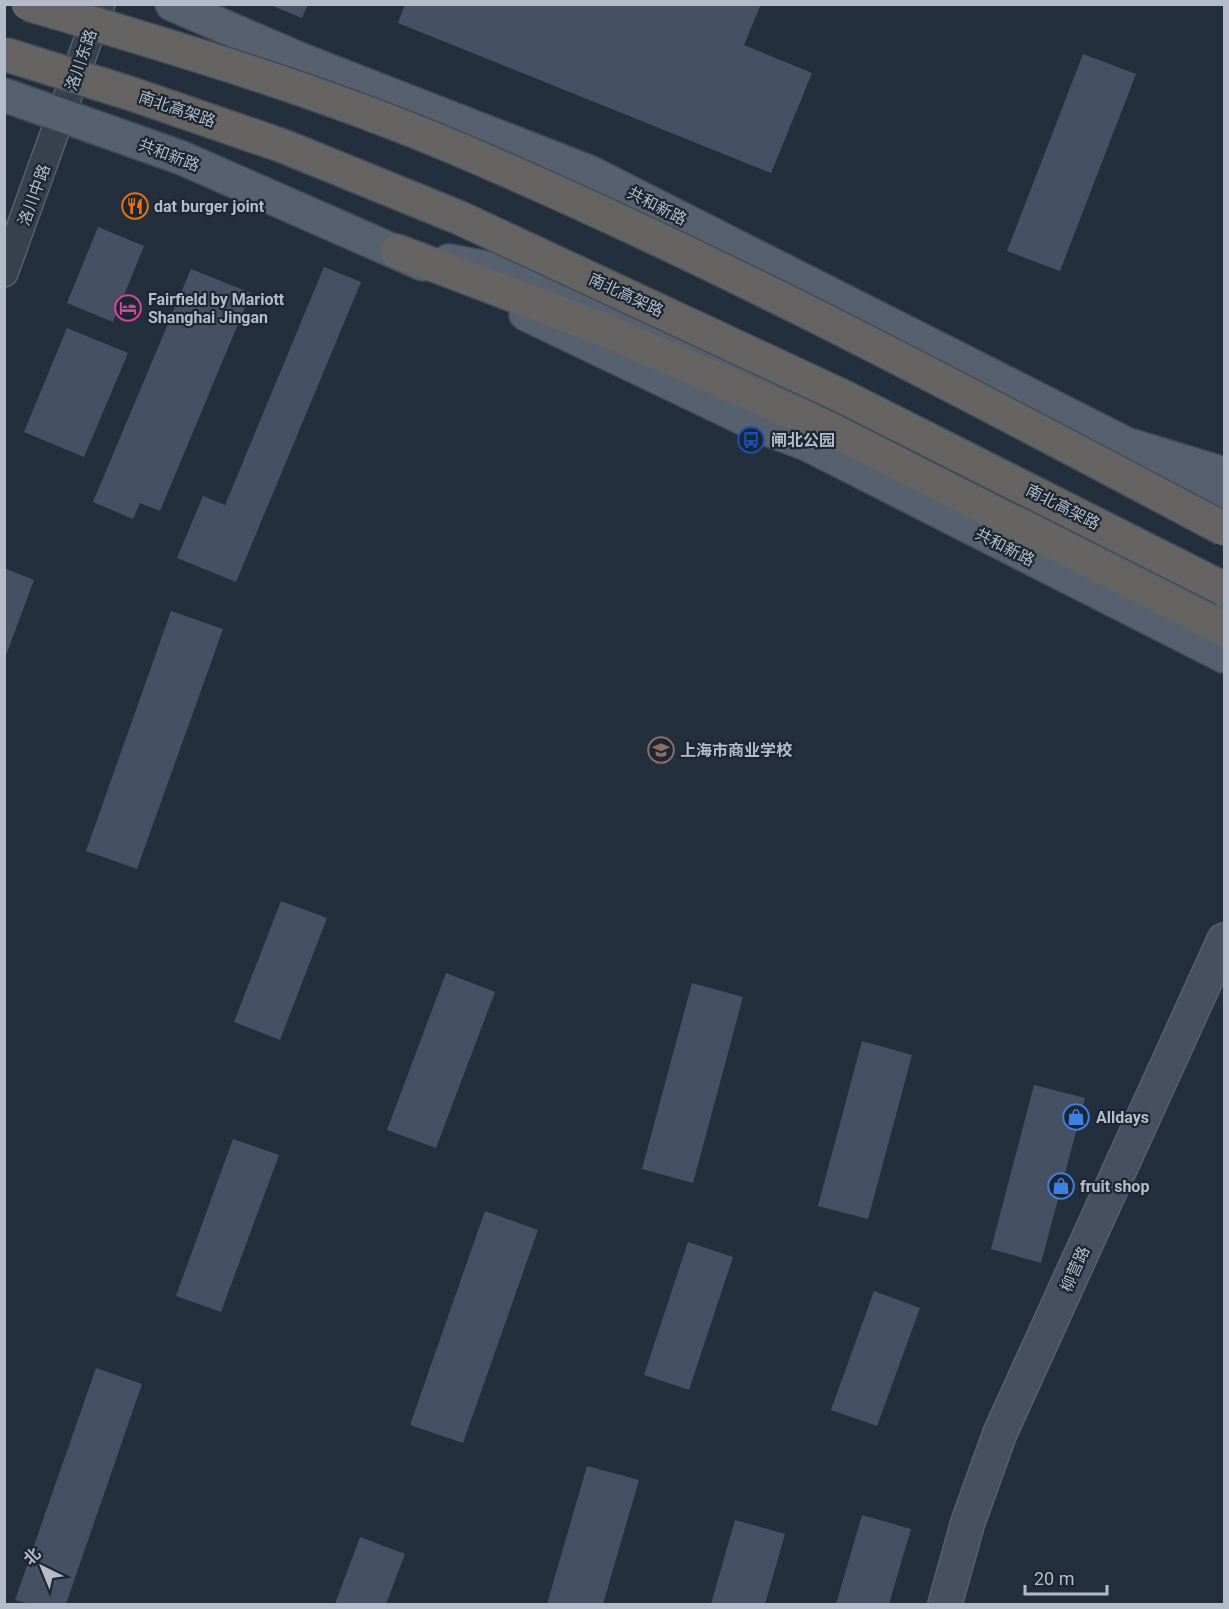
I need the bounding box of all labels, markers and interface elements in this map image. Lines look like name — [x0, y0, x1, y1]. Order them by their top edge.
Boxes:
street label: 洛川东路 — [62, 27, 100, 93]
street label: 南北高架路 — [136, 87, 218, 131]
street label: 共和新路 — [136, 135, 202, 175]
street label: 洛川中路 — [14, 162, 54, 228]
street label: 共和新路 — [624, 183, 690, 229]
restaurant icon: dat burger joint — [120, 191, 150, 221]
place label: dat burger joint — [154, 197, 265, 216]
street label: 南北高架路 — [586, 269, 666, 321]
place label: Fairfield by Mariott Shanghai Jingan — [148, 290, 285, 327]
hotel icon: Fairfield by Mariott Shanghai Jingan — [113, 293, 143, 323]
bus stop icon: 闸北公园 — [736, 425, 766, 455]
place label: 闸北公园 — [771, 431, 835, 450]
street label: 南北高架路 — [1023, 480, 1103, 534]
street label: 共和新路 — [972, 524, 1038, 570]
school or university icon: 上海市商业学校 — [646, 735, 676, 765]
place label: 上海市商业学校 — [680, 741, 793, 760]
shop icon: Alldays — [1061, 1102, 1091, 1132]
place label: Alldays — [1096, 1108, 1149, 1127]
shop icon: fruit shop — [1046, 1171, 1076, 1201]
place label: fruit shop — [1080, 1177, 1149, 1196]
street label: 柳营路 — [1057, 1243, 1093, 1295]
north arrow — [12, 1537, 72, 1597]
text: 北 — [20, 1544, 44, 1569]
scale bar — [1025, 1558, 1108, 1596]
text: 20 m — [1034, 1568, 1074, 1589]

